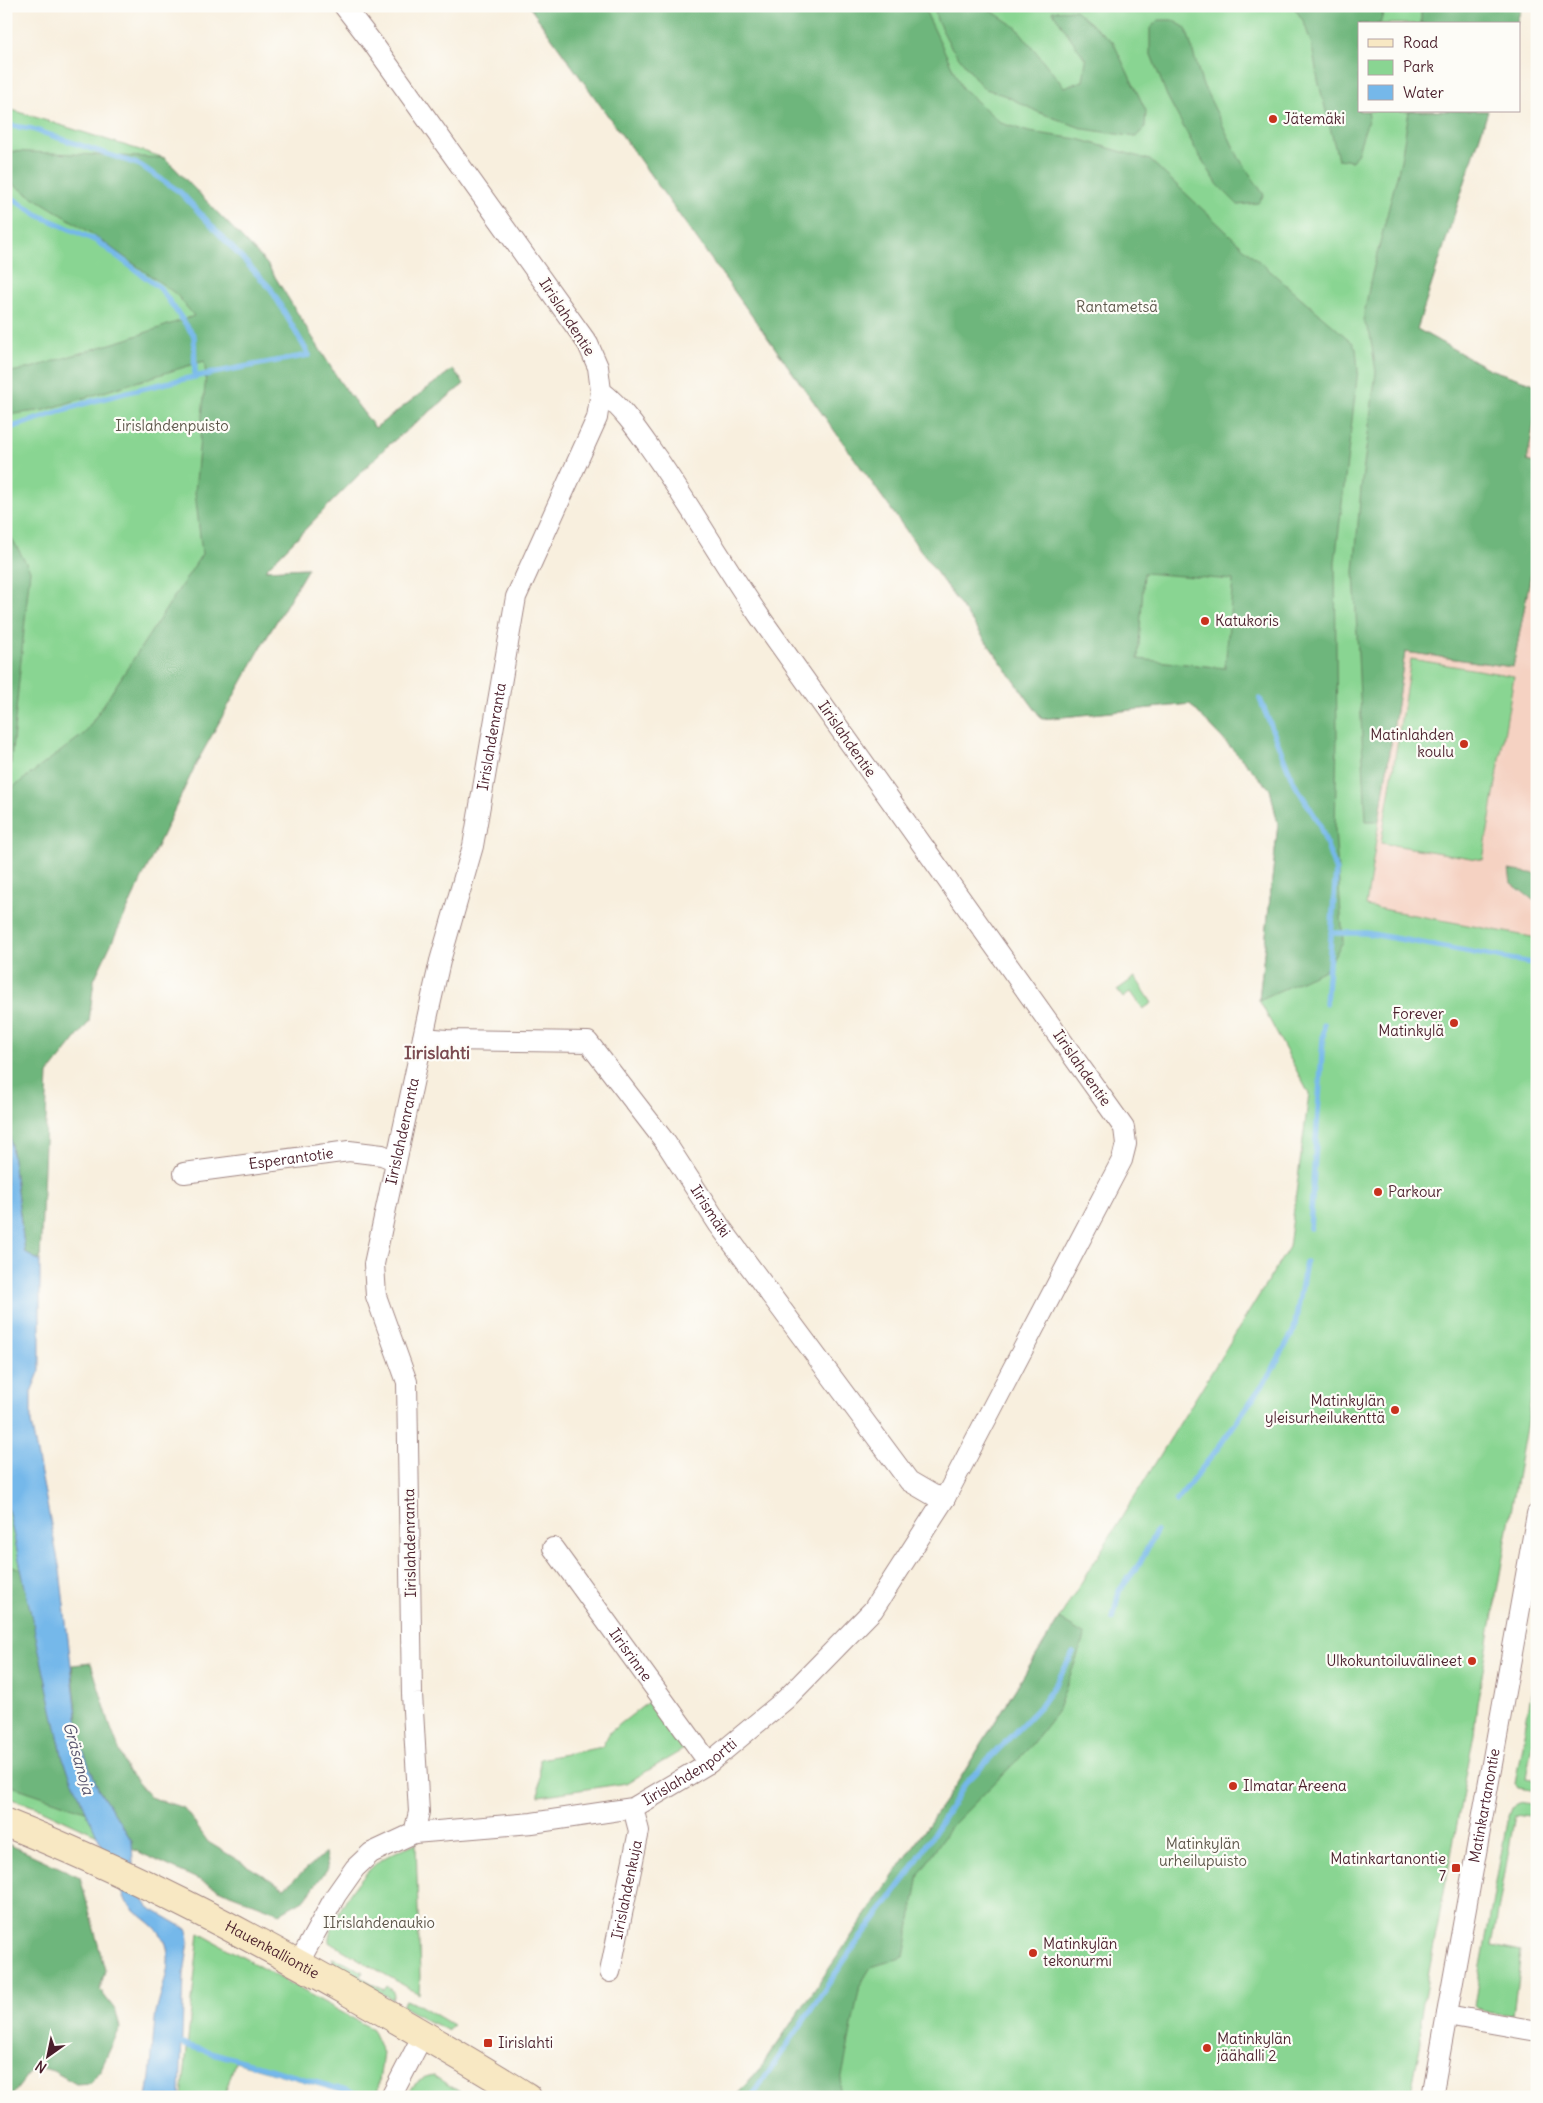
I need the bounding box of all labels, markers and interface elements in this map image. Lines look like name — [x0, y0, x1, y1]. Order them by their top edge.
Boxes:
legend — [1358, 22, 1520, 112]
text: Road — [1403, 33, 1438, 52]
text: Park — [1403, 57, 1434, 76]
text: Water — [1403, 83, 1444, 102]
place label: Jätemäki — [1283, 109, 1345, 128]
marker: Jätemäki — [1267, 113, 1279, 125]
street label: Iirislahdentie — [535, 274, 600, 359]
park label: Rantametsä — [1076, 297, 1158, 316]
park label: Iirislahdenpuisto — [115, 416, 229, 435]
place label: Katukoris — [1215, 611, 1279, 630]
marker: Katukoris — [1199, 615, 1211, 627]
street label: Iirislahdenranta — [473, 681, 510, 792]
street label: Iirislahdentie — [814, 697, 881, 780]
place label: Matinlahden koulu — [1370, 725, 1454, 761]
marker: Matinlahden koulu — [1458, 738, 1470, 750]
place label: Forever Matinkylä — [1378, 1004, 1444, 1040]
marker: Forever Matinkylä — [1448, 1017, 1460, 1029]
street label: Iirislahdentie — [1049, 1026, 1116, 1109]
district label: Iirislahti — [404, 1041, 470, 1064]
street label: Iirislahdenranta — [381, 1076, 423, 1187]
street label: Esperantotie — [247, 1143, 335, 1173]
street label: Iirismäki — [687, 1181, 735, 1241]
place label: Parkour — [1388, 1182, 1442, 1201]
marker: Parkour — [1372, 1186, 1384, 1198]
place label: Matinkylän yleisurheilukenttä — [1265, 1391, 1385, 1427]
marker: Matinkylän yleisurheilukenttä — [1389, 1404, 1401, 1416]
street label: Iirislahdenranta — [399, 1488, 420, 1598]
street label: Iirisrinne — [605, 1624, 657, 1685]
place label: Ulkokuntoiluvälineet — [1326, 1651, 1462, 1670]
marker: Ulkokuntoiluvälineet — [1466, 1655, 1478, 1667]
water label: Gräsanoja — [59, 1719, 99, 1797]
street label: Iirislahdenportti — [639, 1734, 741, 1809]
street label: Matinkartanontie — [1464, 1747, 1504, 1864]
place label: Ilmatar Areena — [1243, 1776, 1347, 1795]
marker: Ilmatar Areena — [1227, 1780, 1239, 1792]
park label: Matinkylän urheilupuisto — [1159, 1834, 1247, 1870]
street label: Iirislahdenkuja — [607, 1838, 646, 1941]
place label: Matinkartanontie 7 — [1330, 1849, 1446, 1885]
marker: Matinkartanontie 7 — [1450, 1862, 1462, 1874]
park label: IIrislahdenaukio — [323, 1913, 435, 1932]
street label: Hauenkalliontie — [222, 1916, 323, 1983]
place label: Matinkylän tekonurmi — [1043, 1934, 1118, 1970]
marker: Matinkylän tekonurmi — [1027, 1947, 1039, 1959]
place label: Matinkylän jäähalli 2 — [1216, 2029, 1292, 2065]
north arrow — [22, 2030, 72, 2080]
place label: Iirislahti — [498, 2033, 553, 2052]
marker: Iirislahti — [482, 2037, 494, 2049]
marker: Matinkylän jäähalli 2 — [1201, 2042, 1213, 2054]
text: N — [32, 2057, 50, 2077]

